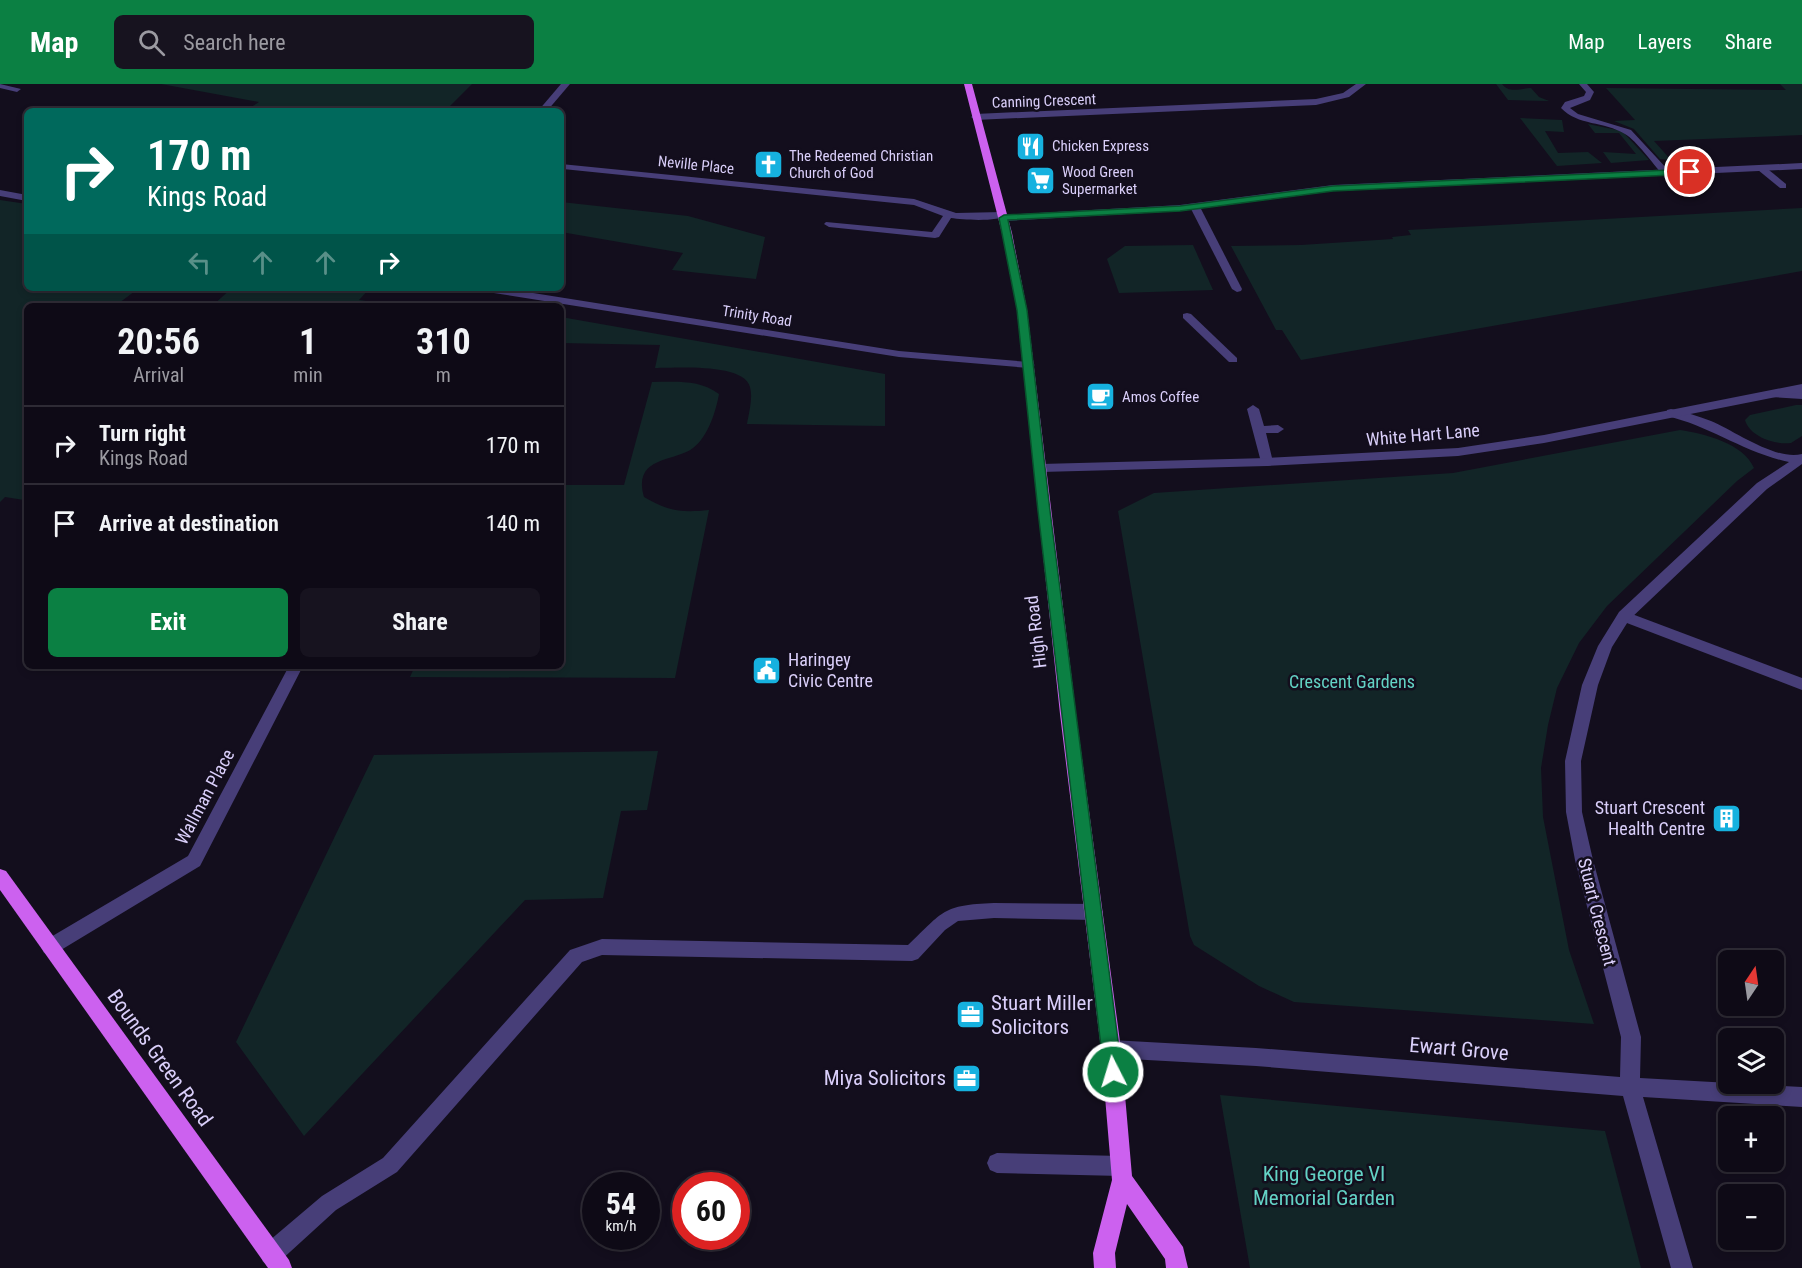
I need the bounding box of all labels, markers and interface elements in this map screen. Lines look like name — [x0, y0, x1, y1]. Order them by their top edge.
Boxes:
search box — [114, 15, 534, 69]
text: Map — [30, 26, 78, 59]
icon: search — [135, 26, 168, 59]
text: Search here — [183, 30, 286, 55]
text: Map — [1568, 30, 1605, 54]
text: Layers — [1638, 30, 1692, 54]
text: Share — [1725, 30, 1772, 54]
street label: Canning Crescent — [992, 90, 1096, 112]
restaurant icon: Chicken Express — [1015, 130, 1047, 162]
text: 170 m — [147, 131, 252, 180]
icon: right — [48, 132, 126, 210]
place label: Chicken Express — [1052, 137, 1149, 155]
pin — [1664, 146, 1715, 197]
place label: The Redeemed Christian Church of God — [789, 147, 933, 182]
church icon: The Redeemed Christian Church of God — [752, 149, 784, 181]
street label: Neville Place — [657, 152, 735, 178]
icon: arrive — [1673, 155, 1706, 188]
place label: Wood Green Supermarket — [1062, 163, 1137, 198]
supermarket icon: Wood Green Supermarket — [1025, 165, 1057, 197]
text: Kings Road — [147, 181, 267, 213]
icon: left — [183, 246, 216, 279]
icon: ahead — [246, 246, 279, 279]
icon: ahead — [309, 246, 342, 279]
icon: right — [372, 246, 405, 279]
street label: Trinity Road — [721, 302, 793, 330]
text: 20:56 — [117, 321, 200, 363]
text: 1 — [299, 321, 317, 363]
text: 310 — [416, 321, 471, 363]
text: Arrival — [133, 363, 184, 387]
text: min — [293, 363, 323, 387]
text: m — [436, 363, 451, 387]
cafe icon: Amos Coffee — [1085, 381, 1117, 413]
place label: Amos Coffee — [1122, 388, 1199, 406]
street label: White Hart Lane — [1365, 419, 1481, 450]
text: Turn right — [99, 421, 186, 446]
icon: right — [48, 429, 81, 462]
text: 170 m — [486, 433, 540, 458]
text: Kings Road — [99, 446, 188, 470]
icon: arrive — [48, 507, 81, 540]
text: Arrive at destination — [99, 511, 279, 536]
text: 140 m — [486, 511, 540, 536]
button: Exit — [48, 588, 288, 657]
button: Share — [300, 588, 540, 657]
street label: High Road — [1021, 594, 1050, 670]
place label: Haringey Civic Centre — [788, 649, 873, 691]
public building icon: Haringey Civic Centre — [751, 654, 783, 686]
park label: Crescent Gardens — [1289, 671, 1415, 692]
street label: Wallman Place — [171, 746, 238, 848]
place label: Stuart Crescent Health Centre — [1595, 797, 1705, 839]
building icon: Stuart Crescent Health Centre — [1710, 802, 1742, 834]
street label: Stuart Crescent — [1574, 856, 1621, 968]
north arrow — [1718, 950, 1784, 1016]
map controls — [1718, 950, 1784, 1250]
street label: Bounds Green Road — [103, 985, 217, 1131]
place label: Stuart Miller Solicitors — [991, 991, 1093, 1039]
office icon: Stuart Miller Solicitors — [954, 999, 986, 1031]
button: layers — [1718, 1028, 1784, 1094]
street label: Ewart Grove — [1408, 1033, 1510, 1065]
position arrow — [1081, 1040, 1145, 1104]
office icon: Miya Solicitors — [951, 1062, 983, 1094]
place label: Miya Solicitors — [824, 1066, 946, 1090]
button: + — [1718, 1106, 1784, 1172]
park label: King George VI Memorial Garden — [1253, 1162, 1395, 1210]
speed limit sign: 60 — [672, 1172, 750, 1250]
button: − — [1718, 1184, 1784, 1250]
text: 54 — [606, 1186, 636, 1221]
text: km/h — [606, 1217, 636, 1235]

